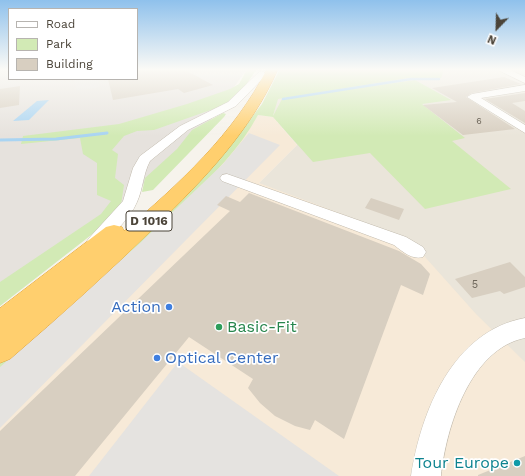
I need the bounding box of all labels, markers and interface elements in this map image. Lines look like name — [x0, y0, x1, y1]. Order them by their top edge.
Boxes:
legend — [8, 8, 138, 80]
north arrow — [477, 8, 517, 48]
text: Road — [46, 17, 75, 31]
text: N — [486, 32, 498, 47]
text: Park — [46, 37, 72, 51]
text: Building — [46, 57, 93, 71]
house number: 6 — [476, 116, 482, 126]
road number: D 1016 — [126, 211, 172, 231]
house number: 5 — [472, 278, 478, 292]
place label: Action — [111, 297, 161, 317]
marker: Action — [164, 302, 174, 312]
place label: Basic-Fit — [227, 317, 297, 337]
marker: Basic-Fit — [214, 322, 224, 332]
place label: Optical Center — [165, 348, 279, 368]
marker: Optical Center — [152, 353, 162, 363]
place label: Tour Europe — [415, 453, 509, 473]
marker: Tour Europe — [512, 458, 522, 468]

